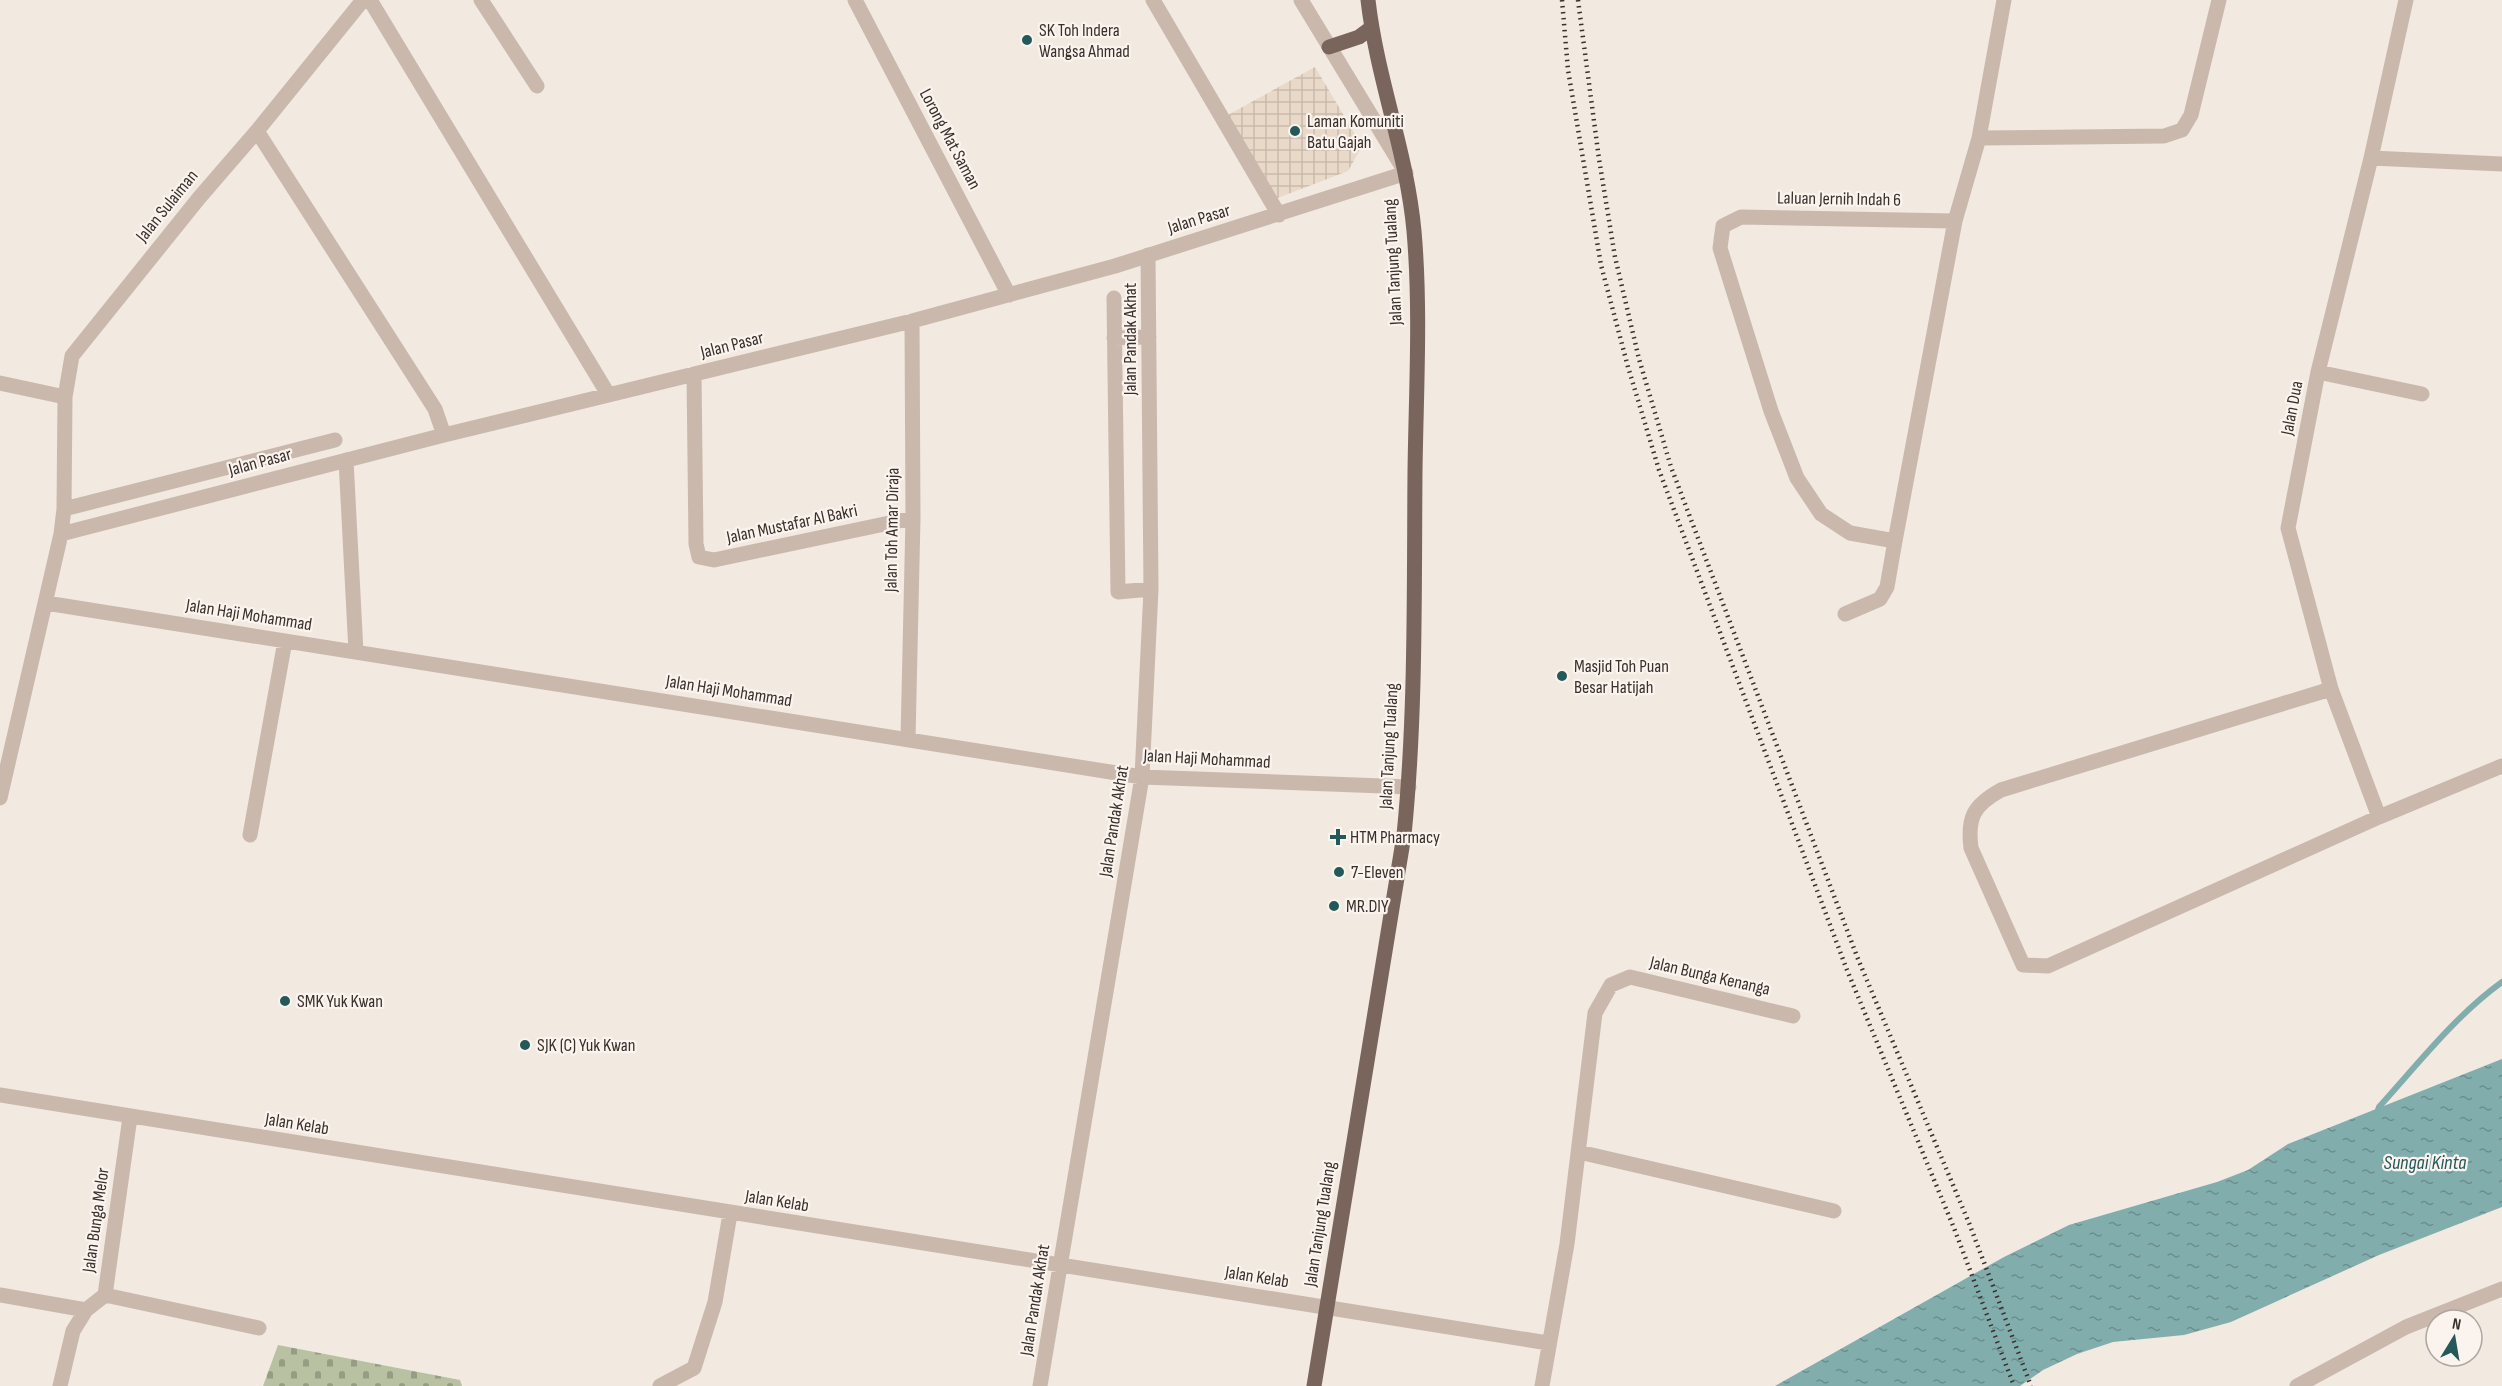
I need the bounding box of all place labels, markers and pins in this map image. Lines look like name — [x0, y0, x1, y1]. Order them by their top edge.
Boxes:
place label: SK Toh Indera Wangsa Ahmad — [1039, 20, 1130, 62]
marker: SK Toh Indera Wangsa Ahmad — [1020, 33, 1034, 47]
place label: Laman Komuniti Batu Gajah — [1307, 111, 1404, 153]
marker: Laman Komuniti Batu Gajah — [1288, 124, 1302, 138]
place label: Masjid Toh Puan Besar Hatijah — [1574, 656, 1669, 698]
marker: Masjid Toh Puan Besar Hatijah — [1555, 669, 1569, 683]
place label: HTM Pharmacy — [1350, 827, 1440, 848]
marker: HTM Pharmacy — [1331, 830, 1345, 844]
place label: 7-Eleven — [1351, 862, 1404, 883]
marker: 7-Eleven — [1332, 865, 1346, 879]
place label: MR.DIY — [1346, 896, 1389, 917]
marker: MR.DIY — [1327, 899, 1341, 913]
place label: SMK Yuk Kwan — [297, 991, 383, 1012]
marker: SMK Yuk Kwan — [278, 994, 292, 1008]
place label: SJK (C) Yuk Kwan — [537, 1035, 636, 1056]
marker: SJK (C) Yuk Kwan — [518, 1038, 532, 1052]

